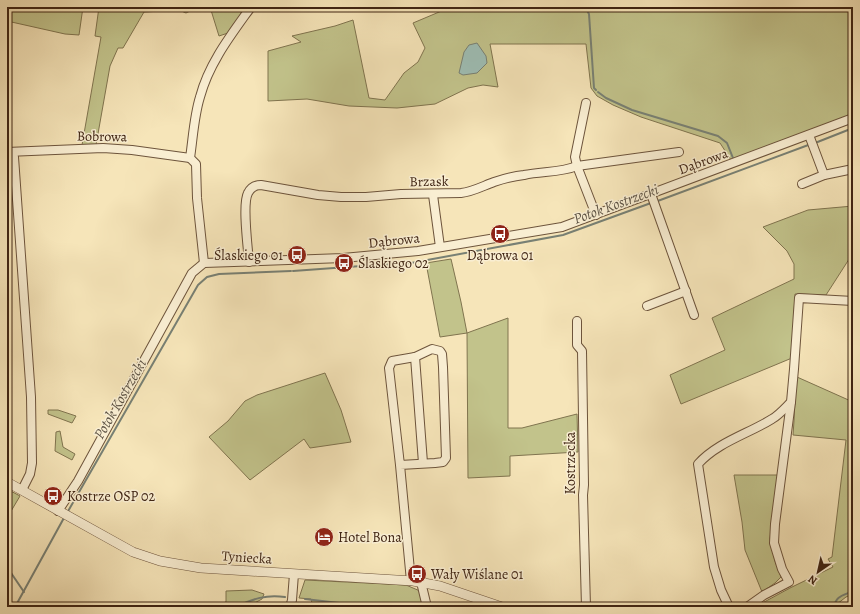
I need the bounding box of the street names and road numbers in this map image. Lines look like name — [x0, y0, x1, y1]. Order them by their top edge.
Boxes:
street label: Bobrowa — [77, 127, 128, 146]
street label: Dąbrowa — [676, 144, 731, 179]
street label: Brzask — [409, 172, 449, 191]
street label: Dąbrowa — [367, 228, 421, 253]
street label: Kostrzecka — [561, 431, 580, 494]
street label: Tyniecka — [221, 546, 273, 569]

